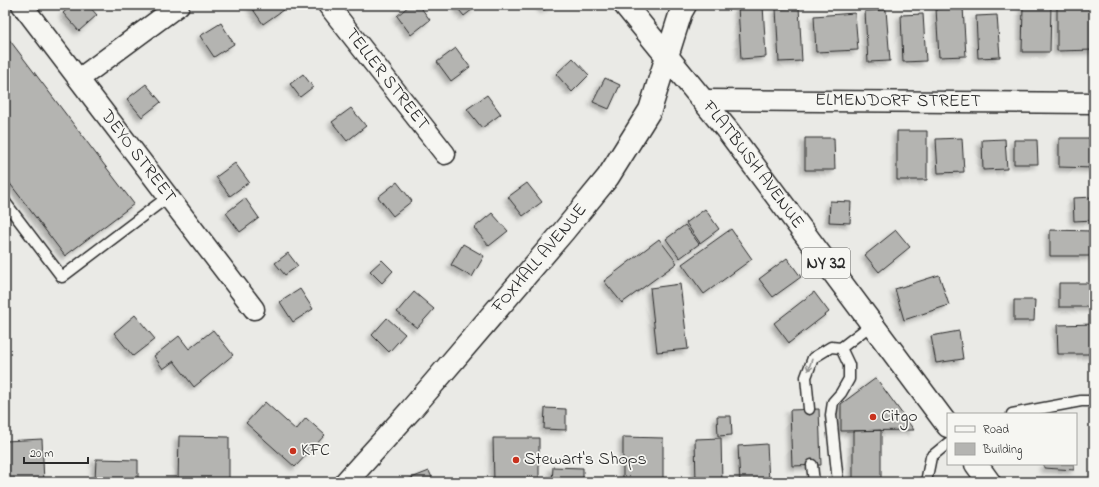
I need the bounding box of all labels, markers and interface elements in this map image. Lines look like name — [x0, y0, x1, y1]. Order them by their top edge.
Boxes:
street label: TELLER STREET — [338, 23, 435, 137]
street label: ELMENDORF STREET — [815, 88, 981, 115]
street label: FLATBUSH AVENUE — [695, 95, 810, 235]
street label: DEYO STREET — [93, 104, 182, 209]
street label: FOXHALL AVENUE — [485, 198, 594, 320]
road number: NY 32 — [802, 248, 850, 278]
one-way arrow — [806, 359, 813, 372]
place label: Citgo — [881, 404, 918, 431]
marker: Citgo — [868, 412, 878, 422]
legend — [947, 413, 1077, 465]
text: Road — [983, 421, 1009, 439]
place label: KFC — [301, 438, 330, 464]
scale bar — [24, 439, 88, 465]
text: Building — [982, 441, 1022, 460]
text: 20 m — [30, 445, 53, 463]
marker: KFC — [288, 446, 298, 456]
place label: Stewart's Shops — [524, 447, 647, 473]
marker: Stewart's Shops — [511, 455, 521, 465]

